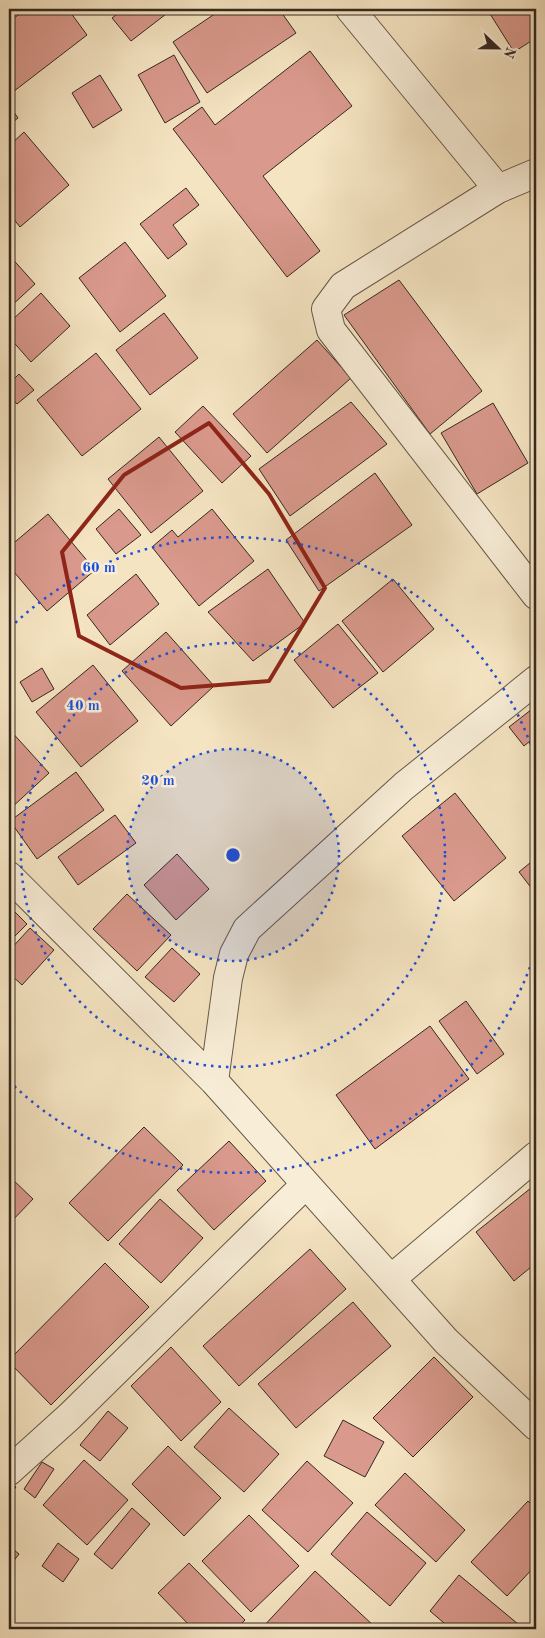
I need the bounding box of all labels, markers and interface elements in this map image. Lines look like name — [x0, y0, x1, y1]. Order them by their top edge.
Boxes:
north arrow — [472, 22, 522, 72]
text: N — [501, 45, 518, 60]
text: 60 m — [82, 561, 116, 576]
text: 40 m — [66, 699, 100, 714]
text: 20 m — [141, 774, 175, 789]
centre of rings — [224, 846, 242, 864]

